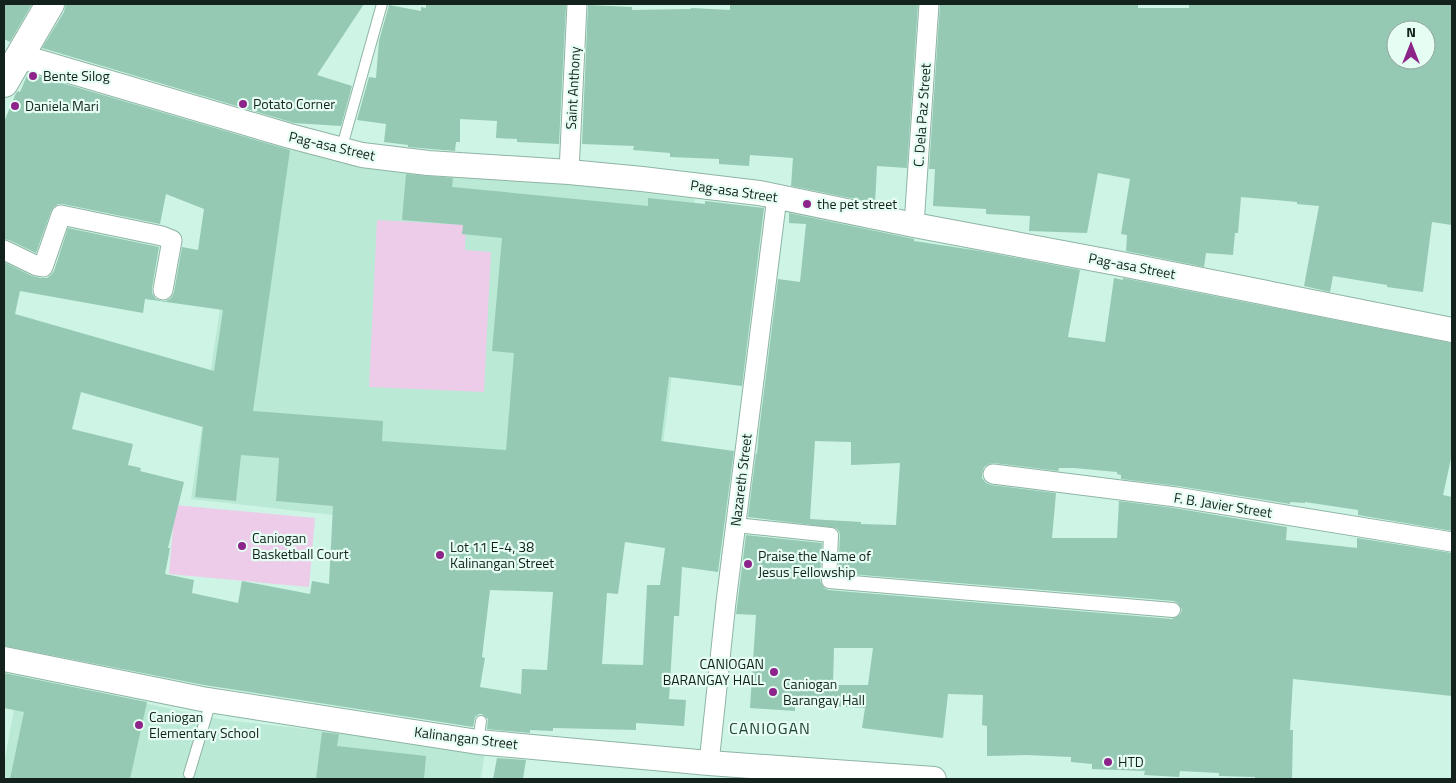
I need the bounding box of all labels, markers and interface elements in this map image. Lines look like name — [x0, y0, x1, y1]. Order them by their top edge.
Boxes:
north arrow — [1386, 20, 1436, 70]
text: N — [1406, 21, 1416, 42]
street label: Saint Anthony — [560, 46, 585, 130]
street label: C. Dela Paz Street — [907, 62, 936, 168]
place label: Bente Silog — [43, 65, 110, 86]
marker: Bente Silog — [27, 70, 39, 82]
place label: Potato Corner — [253, 93, 335, 114]
place label: Daniela Mari — [25, 95, 99, 116]
marker: Potato Corner — [237, 98, 249, 110]
marker: Daniela Mari — [9, 100, 21, 112]
street label: Pag-asa Street — [287, 125, 377, 166]
street label: Pag-asa Street — [689, 174, 779, 207]
place label: the pet street — [817, 193, 897, 214]
marker: the pet street — [801, 198, 813, 210]
street label: Pag-asa Street — [1087, 247, 1177, 284]
street label: Nazareth Street — [724, 432, 757, 527]
street label: F. B. Javier Street — [1173, 486, 1274, 523]
place label: Caniogan Basketball Court — [252, 527, 349, 564]
place label: Lot 11 E-4, 38 Kalinangan Street — [450, 536, 554, 573]
marker: Caniogan Basketball Court — [236, 540, 248, 552]
place label: Praise the Name of Jesus Fellowship — [758, 545, 871, 582]
marker: Lot 11 E-4, 38 Kalinangan Street — [434, 549, 446, 561]
marker: Praise the Name of Jesus Fellowship — [742, 558, 754, 570]
place label: CANIOGAN BARANGAY HALL — [663, 653, 764, 690]
marker: CANIOGAN BARANGAY HALL — [768, 666, 780, 678]
place label: Caniogan Barangay Hall — [783, 673, 865, 710]
marker: Caniogan Barangay Hall — [767, 686, 779, 698]
place label: Caniogan Elementary School — [149, 706, 259, 743]
district label: CANIOGAN — [729, 716, 811, 740]
marker: Caniogan Elementary School — [133, 719, 145, 731]
street label: Kalinangan Street — [413, 721, 519, 754]
place label: HTD — [1118, 751, 1144, 772]
marker: HTD — [1102, 756, 1114, 768]

